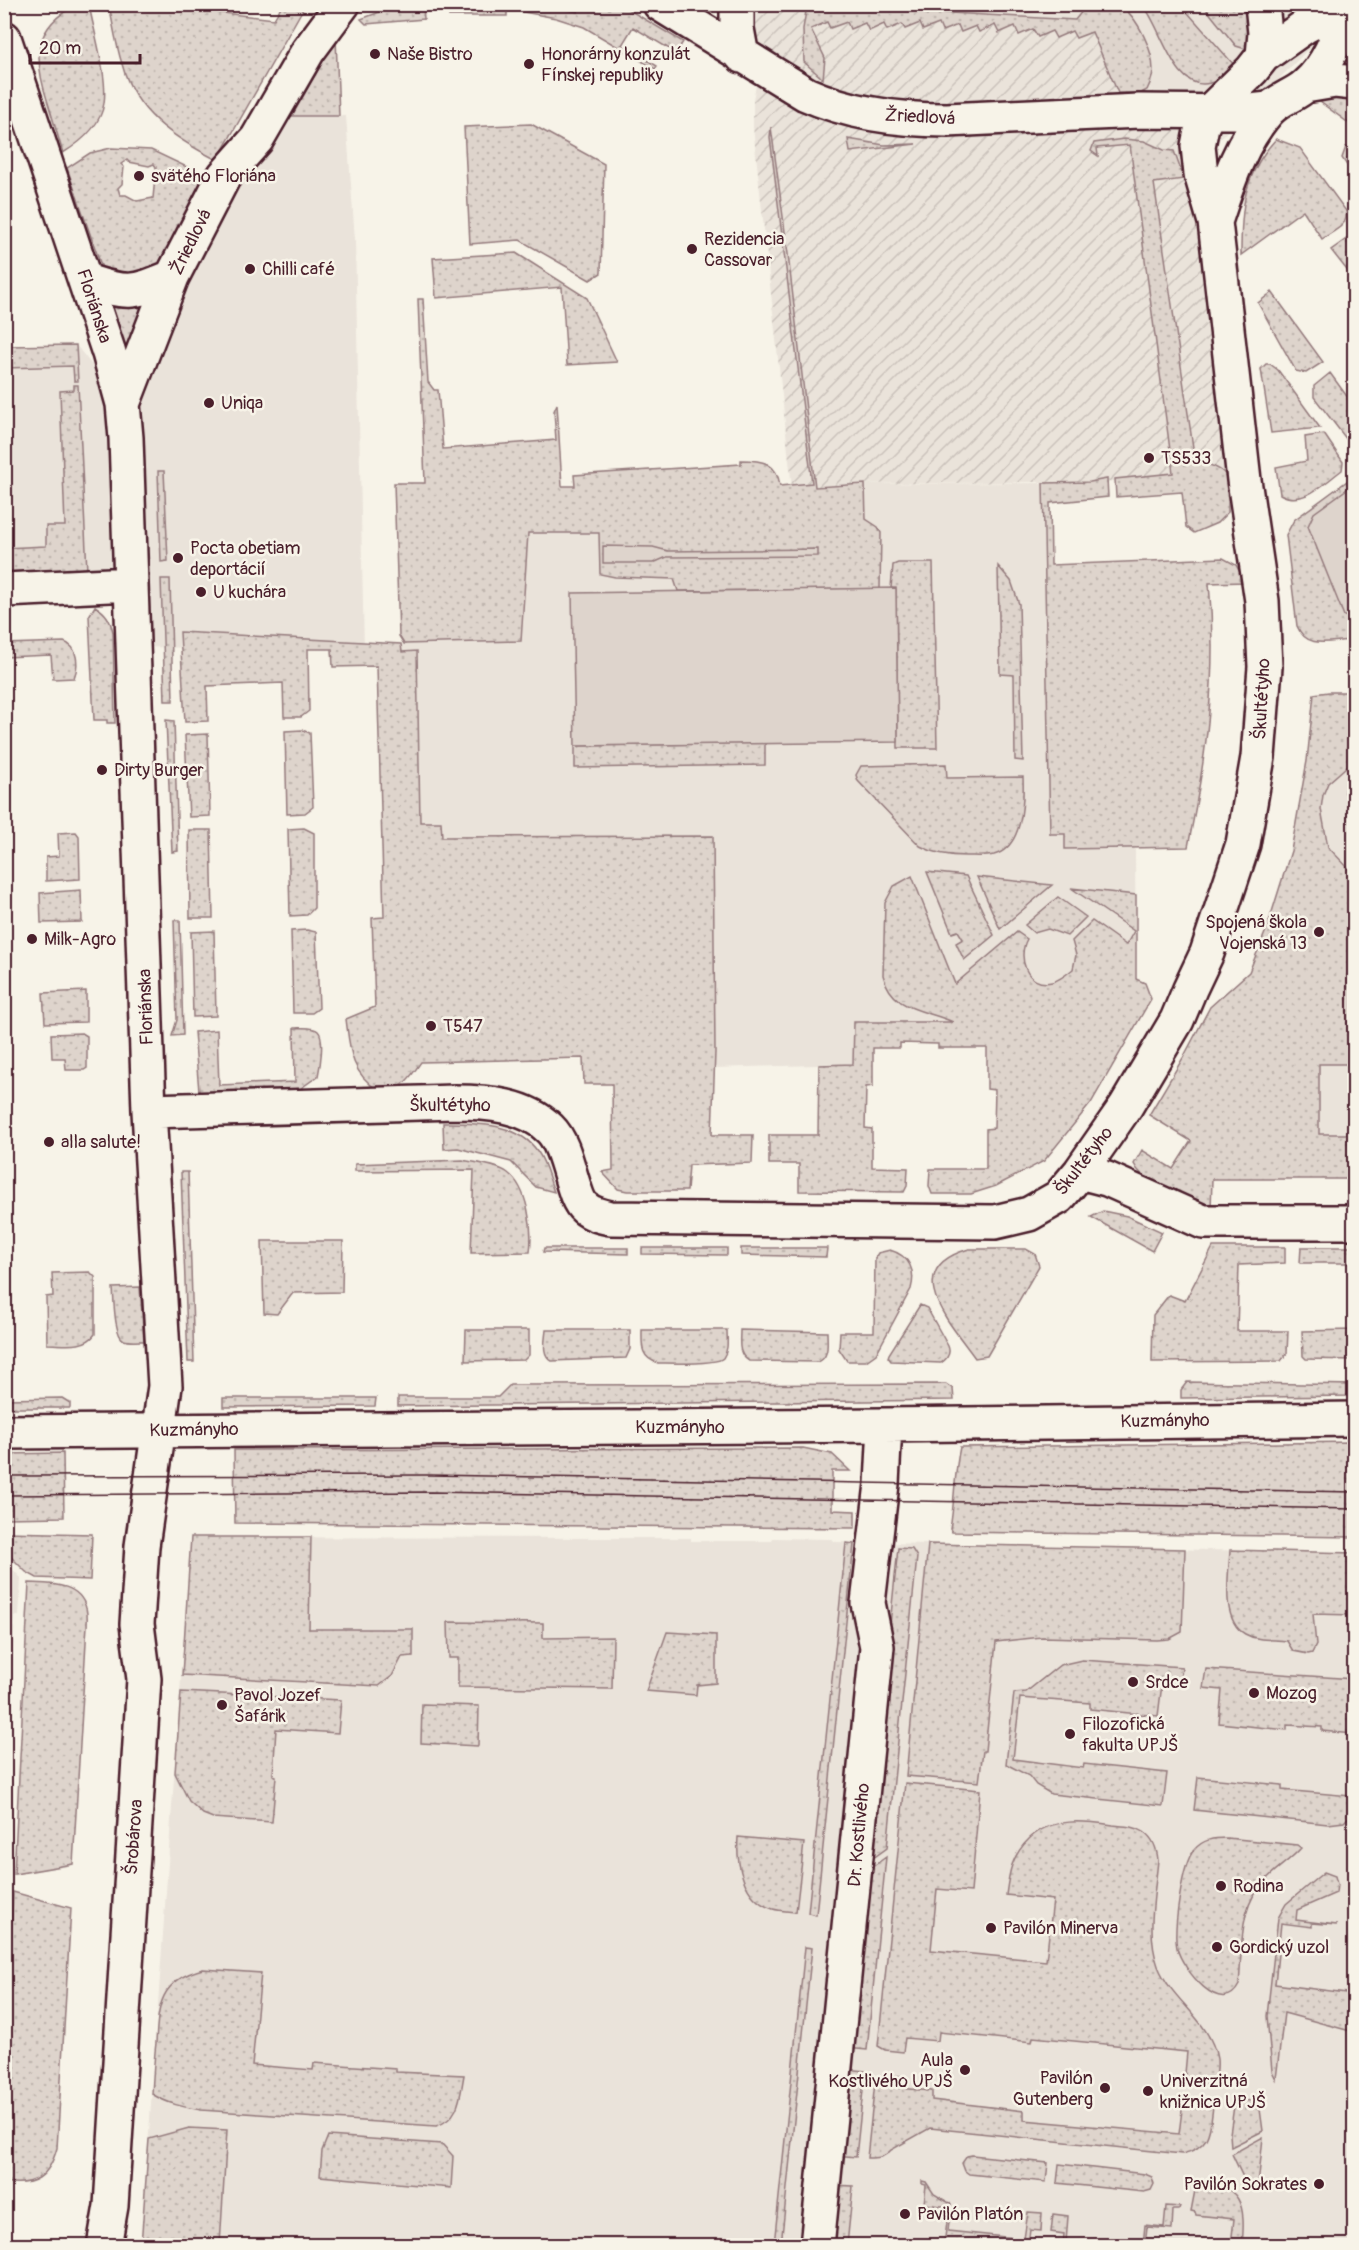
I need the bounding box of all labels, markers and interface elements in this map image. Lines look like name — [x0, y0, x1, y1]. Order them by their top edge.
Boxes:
scale bar — [30, 27, 140, 65]
text: 20 m — [39, 37, 81, 60]
place label: Naše Bistro — [387, 43, 473, 66]
place label: Honorárny konzulát Fínskej republiky — [541, 43, 691, 87]
marker: Naše Bistro — [368, 47, 382, 61]
marker: Honorárny konzulát Fínskej republiky — [522, 57, 536, 71]
street label: Žriedlová — [884, 104, 956, 130]
place label: svätého Floriána — [151, 165, 276, 188]
marker: svätého Floriána — [132, 169, 146, 183]
street label: Žriedlová — [165, 205, 217, 279]
place label: Rezidencia Cassovar — [704, 228, 784, 272]
marker: Rezidencia Cassovar — [685, 242, 699, 256]
place label: Chilli café — [262, 258, 335, 281]
marker: Chilli café — [243, 262, 257, 276]
street label: Floriánska — [71, 266, 117, 346]
place label: Uniqa — [221, 392, 263, 415]
marker: Uniqa — [202, 396, 216, 410]
place label: TS533 — [1161, 447, 1211, 470]
marker: TS533 — [1142, 451, 1156, 465]
place label: Pocta obetiam deportácií — [190, 537, 300, 581]
marker: Pocta obetiam deportácií — [171, 551, 185, 565]
place label: U kuchára — [213, 581, 286, 604]
marker: U kuchára — [194, 585, 208, 599]
street label: Škultétyho — [1247, 657, 1276, 740]
place label: Dirty Burger — [114, 759, 204, 782]
marker: Dirty Burger — [95, 763, 109, 777]
place label: Spojená škola Vojenská 13 — [1205, 911, 1307, 955]
marker: Spojená škola Vojenská 13 — [1312, 925, 1326, 939]
place label: Milk-Agro — [44, 928, 116, 951]
marker: Milk-Agro — [25, 932, 39, 946]
street label: Floriánska — [133, 968, 159, 1046]
place label: T547 — [443, 1015, 483, 1038]
marker: T547 — [424, 1019, 438, 1033]
street label: Škultétyho — [409, 1093, 491, 1117]
street label: Škultétyho — [1049, 1121, 1118, 1200]
place label: alla salute! — [61, 1131, 141, 1154]
marker: alla salute! — [42, 1135, 56, 1149]
street label: Kuzmányho — [1120, 1409, 1210, 1433]
street label: Kuzmányho — [635, 1416, 725, 1439]
street label: Kuzmányho — [149, 1418, 239, 1442]
place label: Srdce — [1145, 1671, 1189, 1694]
marker: Srdce — [1126, 1675, 1140, 1689]
place label: Mozog — [1266, 1682, 1317, 1705]
place label: Pavol Jozef Šafárik — [234, 1684, 322, 1728]
marker: Mozog — [1247, 1686, 1261, 1700]
marker: Pavol Jozef Šafárik — [215, 1698, 229, 1712]
place label: Filozofická fakulta UPJŠ — [1082, 1713, 1178, 1757]
marker: Filozofická fakulta UPJŠ — [1063, 1727, 1077, 1741]
street label: Dr. Kostlivého — [843, 1782, 875, 1888]
street label: Šrobárova — [119, 1798, 148, 1876]
place label: Rodina — [1233, 1875, 1284, 1898]
marker: Rodina — [1214, 1879, 1228, 1893]
place label: Pavilón Minerva — [1003, 1917, 1118, 1940]
marker: Pavilón Minerva — [984, 1921, 998, 1935]
place label: Gordický uzol — [1229, 1936, 1329, 1959]
marker: Gordický uzol — [1210, 1940, 1224, 1954]
place label: Aula Kostlivého UPJŠ — [828, 2049, 953, 2093]
marker: Aula Kostlivého UPJŠ — [958, 2063, 972, 2077]
place label: Pavilón Gutenberg — [1013, 2067, 1093, 2111]
place label: Univerzitná knižnica UPJŠ — [1160, 2070, 1266, 2114]
marker: Pavilón Gutenberg — [1098, 2081, 1112, 2095]
marker: Univerzitná knižnica UPJŠ — [1141, 2084, 1155, 2098]
place label: Pavilón Sokrates — [1184, 2173, 1307, 2196]
marker: Pavilón Sokrates — [1312, 2177, 1326, 2191]
place label: Pavilón Platón — [917, 2203, 1023, 2226]
marker: Pavilón Platón — [898, 2207, 912, 2221]

